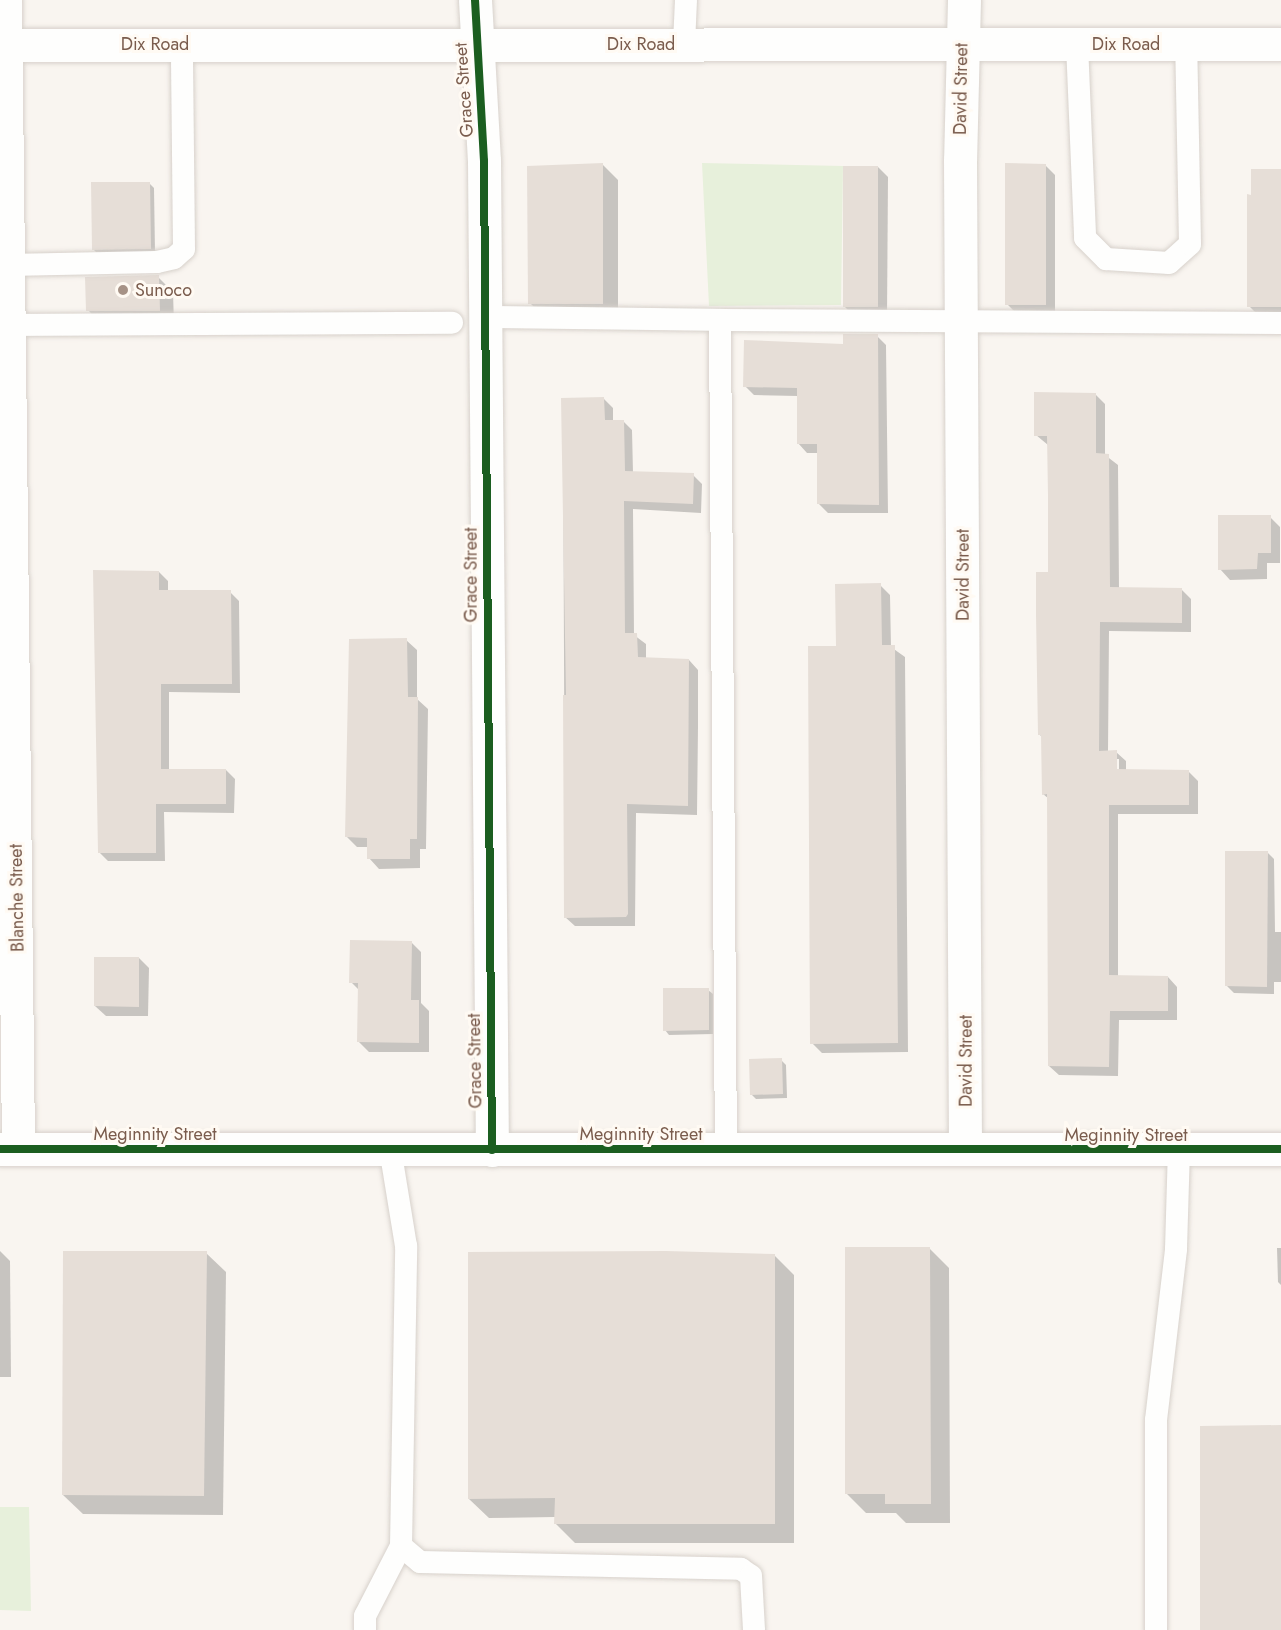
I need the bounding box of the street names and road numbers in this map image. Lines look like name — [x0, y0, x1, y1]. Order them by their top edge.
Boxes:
street label: Dix Road — [121, 33, 189, 55]
street label: Dix Road — [607, 33, 675, 55]
street label: Dix Road — [1092, 33, 1160, 55]
street label: Grace Street — [450, 42, 478, 138]
street label: David Street — [949, 43, 973, 135]
street label: Grace Street — [460, 527, 482, 623]
street label: David Street — [952, 529, 974, 621]
street label: Blanche Street — [5, 844, 29, 952]
street label: Grace Street — [463, 1013, 487, 1109]
street label: David Street — [955, 1015, 977, 1107]
street label: Meginnity Street — [94, 1123, 216, 1145]
street label: Meginnity Street — [580, 1123, 702, 1145]
street label: Meginnity Street — [1065, 1124, 1187, 1146]

